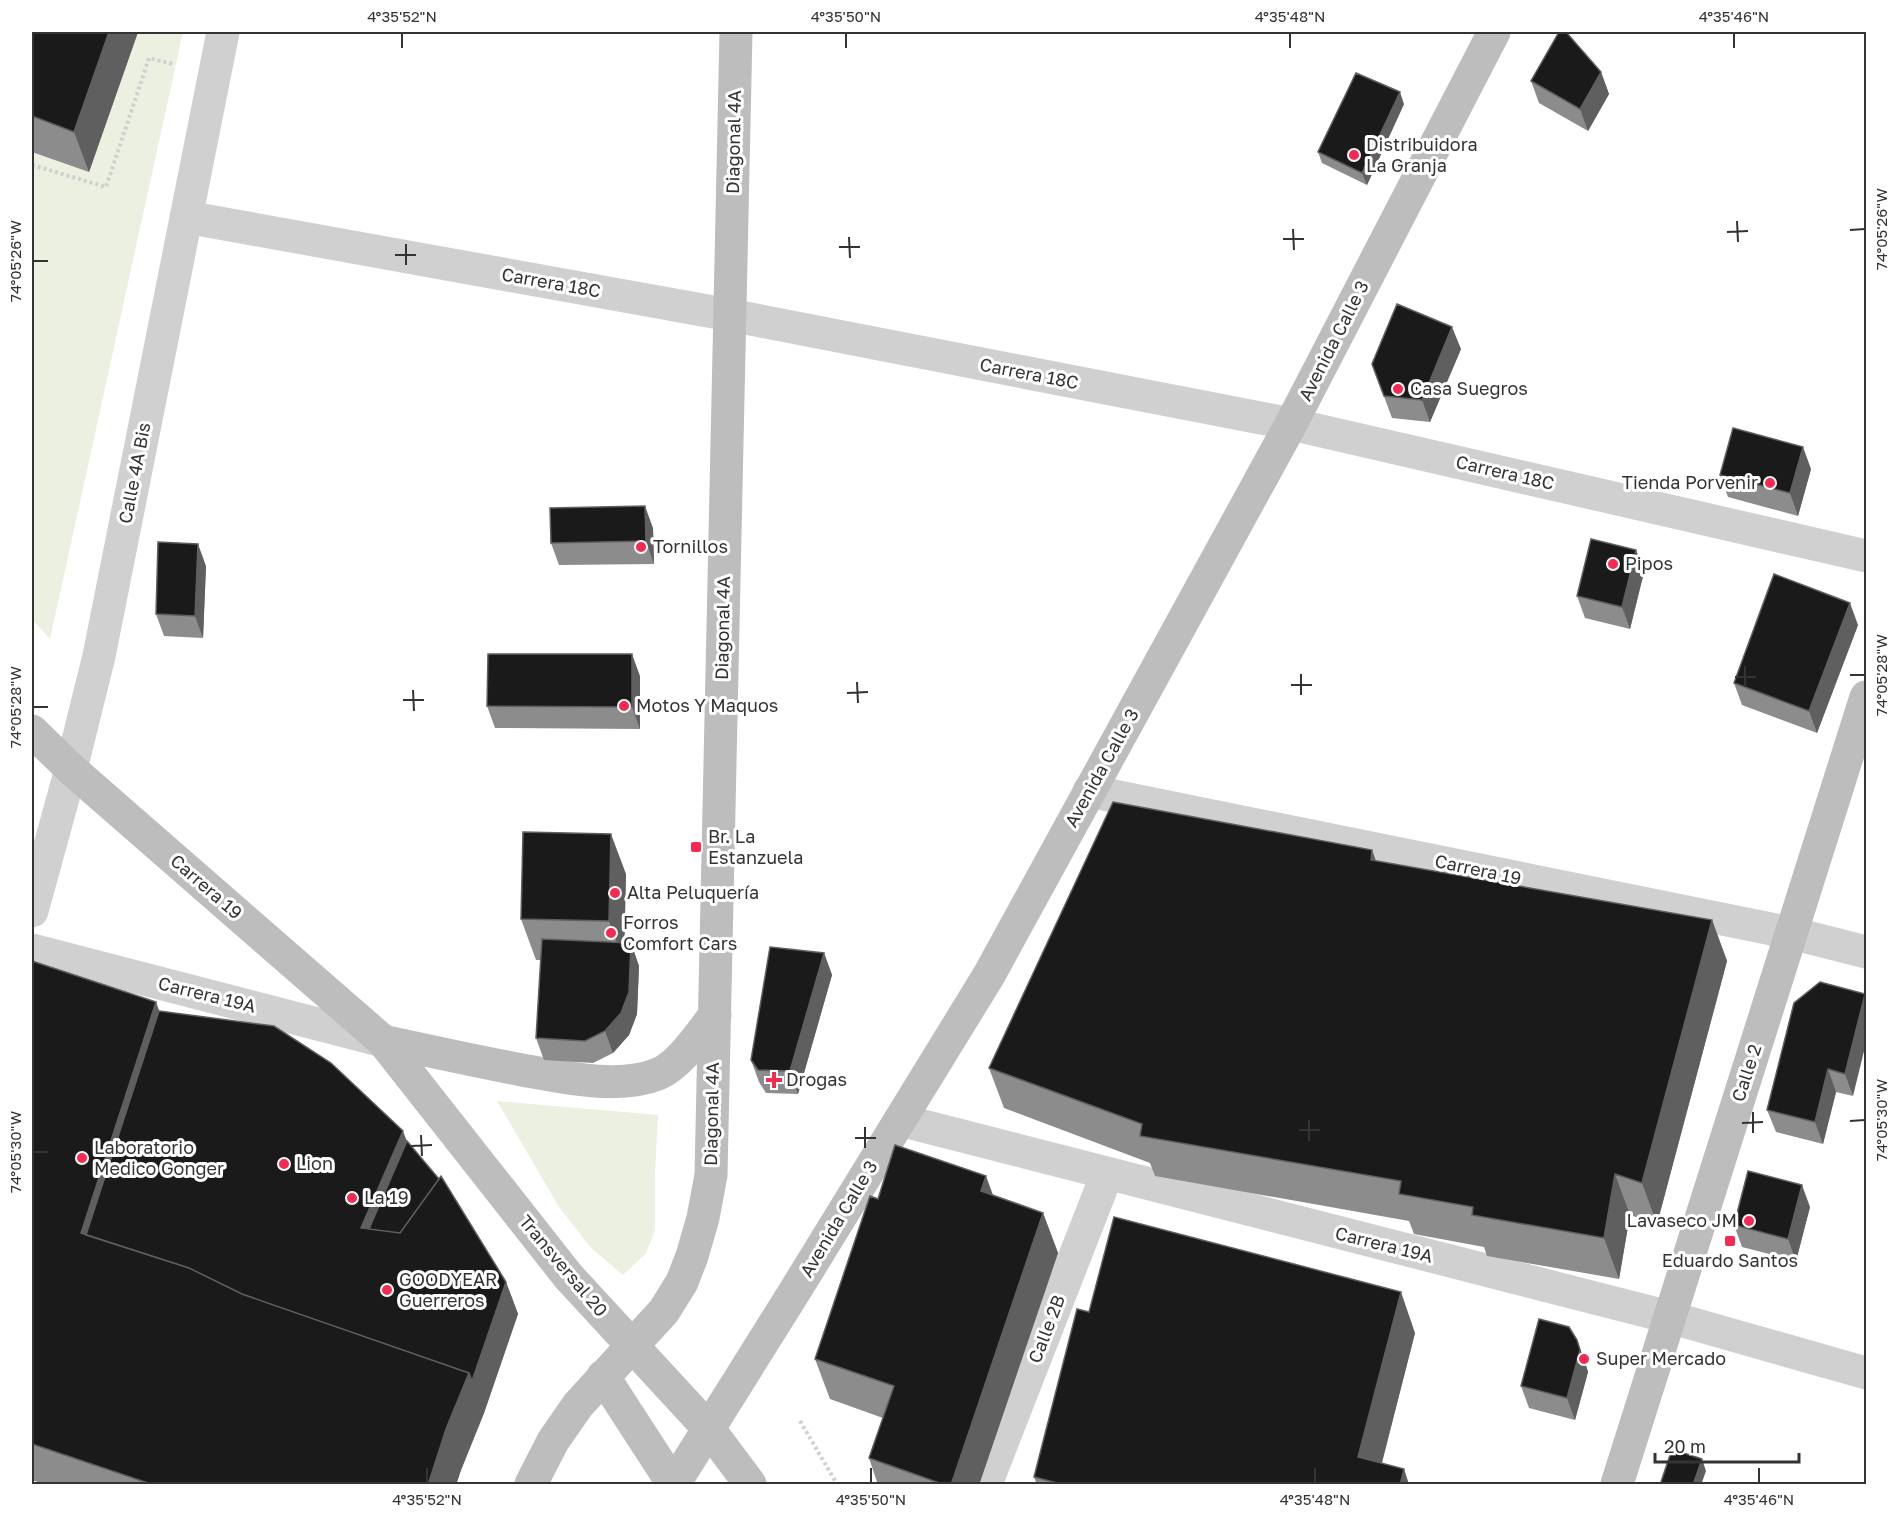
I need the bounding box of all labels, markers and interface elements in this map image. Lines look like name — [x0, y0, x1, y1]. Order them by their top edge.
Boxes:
text: 4°35'52"N — [367, 7, 437, 25]
text: 4°35'50"N — [811, 7, 881, 25]
text: 4°35'48"N — [1255, 7, 1325, 25]
text: 4°35'46"N — [1699, 7, 1769, 25]
street label: Diagonal 4A — [721, 90, 745, 194]
place label: Distribuidora La Granja — [1366, 133, 1478, 176]
marker: Distribuidora La Granja — [1347, 148, 1361, 162]
text: 74°05'26"W — [1872, 188, 1890, 270]
text: 74°05'26"W — [6, 220, 24, 302]
street label: Carrera 18C — [500, 262, 602, 302]
street label: Avenida Calle 3 — [1293, 277, 1373, 404]
street label: Carrera 18C — [978, 353, 1080, 393]
place label: Casa Suegros — [1410, 377, 1528, 399]
marker: Casa Suegros — [1391, 382, 1405, 396]
street label: Calle 4A Bis — [113, 420, 155, 525]
street label: Carrera 18C — [1454, 450, 1557, 494]
place label: Tienda Porvenir — [1622, 471, 1758, 493]
marker: Tienda Porvenir — [1763, 476, 1777, 490]
place label: Tornillos — [653, 535, 728, 557]
marker: Tornillos — [634, 540, 648, 554]
place label: Pipos — [1625, 552, 1673, 574]
marker: Pipos — [1606, 557, 1620, 571]
street label: Diagonal 4A — [710, 576, 734, 680]
text: 74°05'28"W — [1872, 634, 1890, 716]
text: 74°05'28"W — [6, 666, 24, 748]
place label: Motos Y Maquos — [636, 694, 778, 716]
marker: Motos Y Maquos — [617, 699, 631, 713]
street label: Avenida Calle 3 — [1060, 704, 1143, 831]
place label: Br. La Estanzuela — [708, 825, 803, 868]
marker: Br. La Estanzuela — [689, 840, 703, 854]
street label: Carrera 19 — [166, 849, 247, 923]
street label: Carrera 19 — [1433, 849, 1523, 889]
place label: Alta Peluquería — [627, 881, 759, 903]
marker: Alta Peluquería — [608, 886, 622, 900]
place label: Forros Comfort Cars — [623, 911, 737, 954]
marker: Forros Comfort Cars — [604, 926, 618, 940]
street label: Carrera 19A — [156, 971, 258, 1017]
street label: Calle 2 — [1726, 1041, 1766, 1104]
street label: Diagonal 4A — [699, 1062, 723, 1166]
place label: Drogas — [786, 1068, 847, 1090]
marker: Drogas — [767, 1073, 781, 1087]
text: 74°05'30"W — [1872, 1079, 1890, 1161]
text: 74°05'30"W — [6, 1111, 24, 1193]
place label: Laboratorio Medico Gonger — [94, 1136, 224, 1179]
marker: Laboratorio Medico Gonger — [75, 1151, 89, 1165]
place label: Lion — [296, 1152, 333, 1174]
street label: Avenida Calle 3 — [795, 1156, 882, 1281]
marker: Lion — [277, 1157, 291, 1171]
place label: La 19 — [364, 1186, 409, 1208]
marker: La 19 — [345, 1191, 359, 1205]
place label: Lavaseco JM — [1626, 1209, 1737, 1231]
street label: Transversal 20 — [515, 1210, 613, 1321]
marker: Lavaseco JM — [1742, 1214, 1756, 1228]
street label: Carrera 19A — [1333, 1221, 1435, 1267]
marker: Eduardo Santos — [1723, 1234, 1737, 1248]
place label: Eduardo Santos — [1662, 1249, 1798, 1271]
place label: GOODYEAR Guerreros — [399, 1268, 497, 1311]
marker: GOODYEAR Guerreros — [380, 1283, 394, 1297]
street label: Calle 2B — [1023, 1291, 1069, 1366]
place label: Super Mercado — [1596, 1347, 1726, 1369]
marker: Super Mercado — [1577, 1352, 1591, 1366]
scale bar — [1655, 1426, 1799, 1464]
text: 20 m — [1664, 1435, 1706, 1457]
text: 4°35'52"N — [392, 1490, 462, 1508]
text: 4°35'50"N — [836, 1490, 906, 1508]
text: 4°35'48"N — [1280, 1490, 1350, 1508]
text: 4°35'46"N — [1724, 1490, 1794, 1508]

